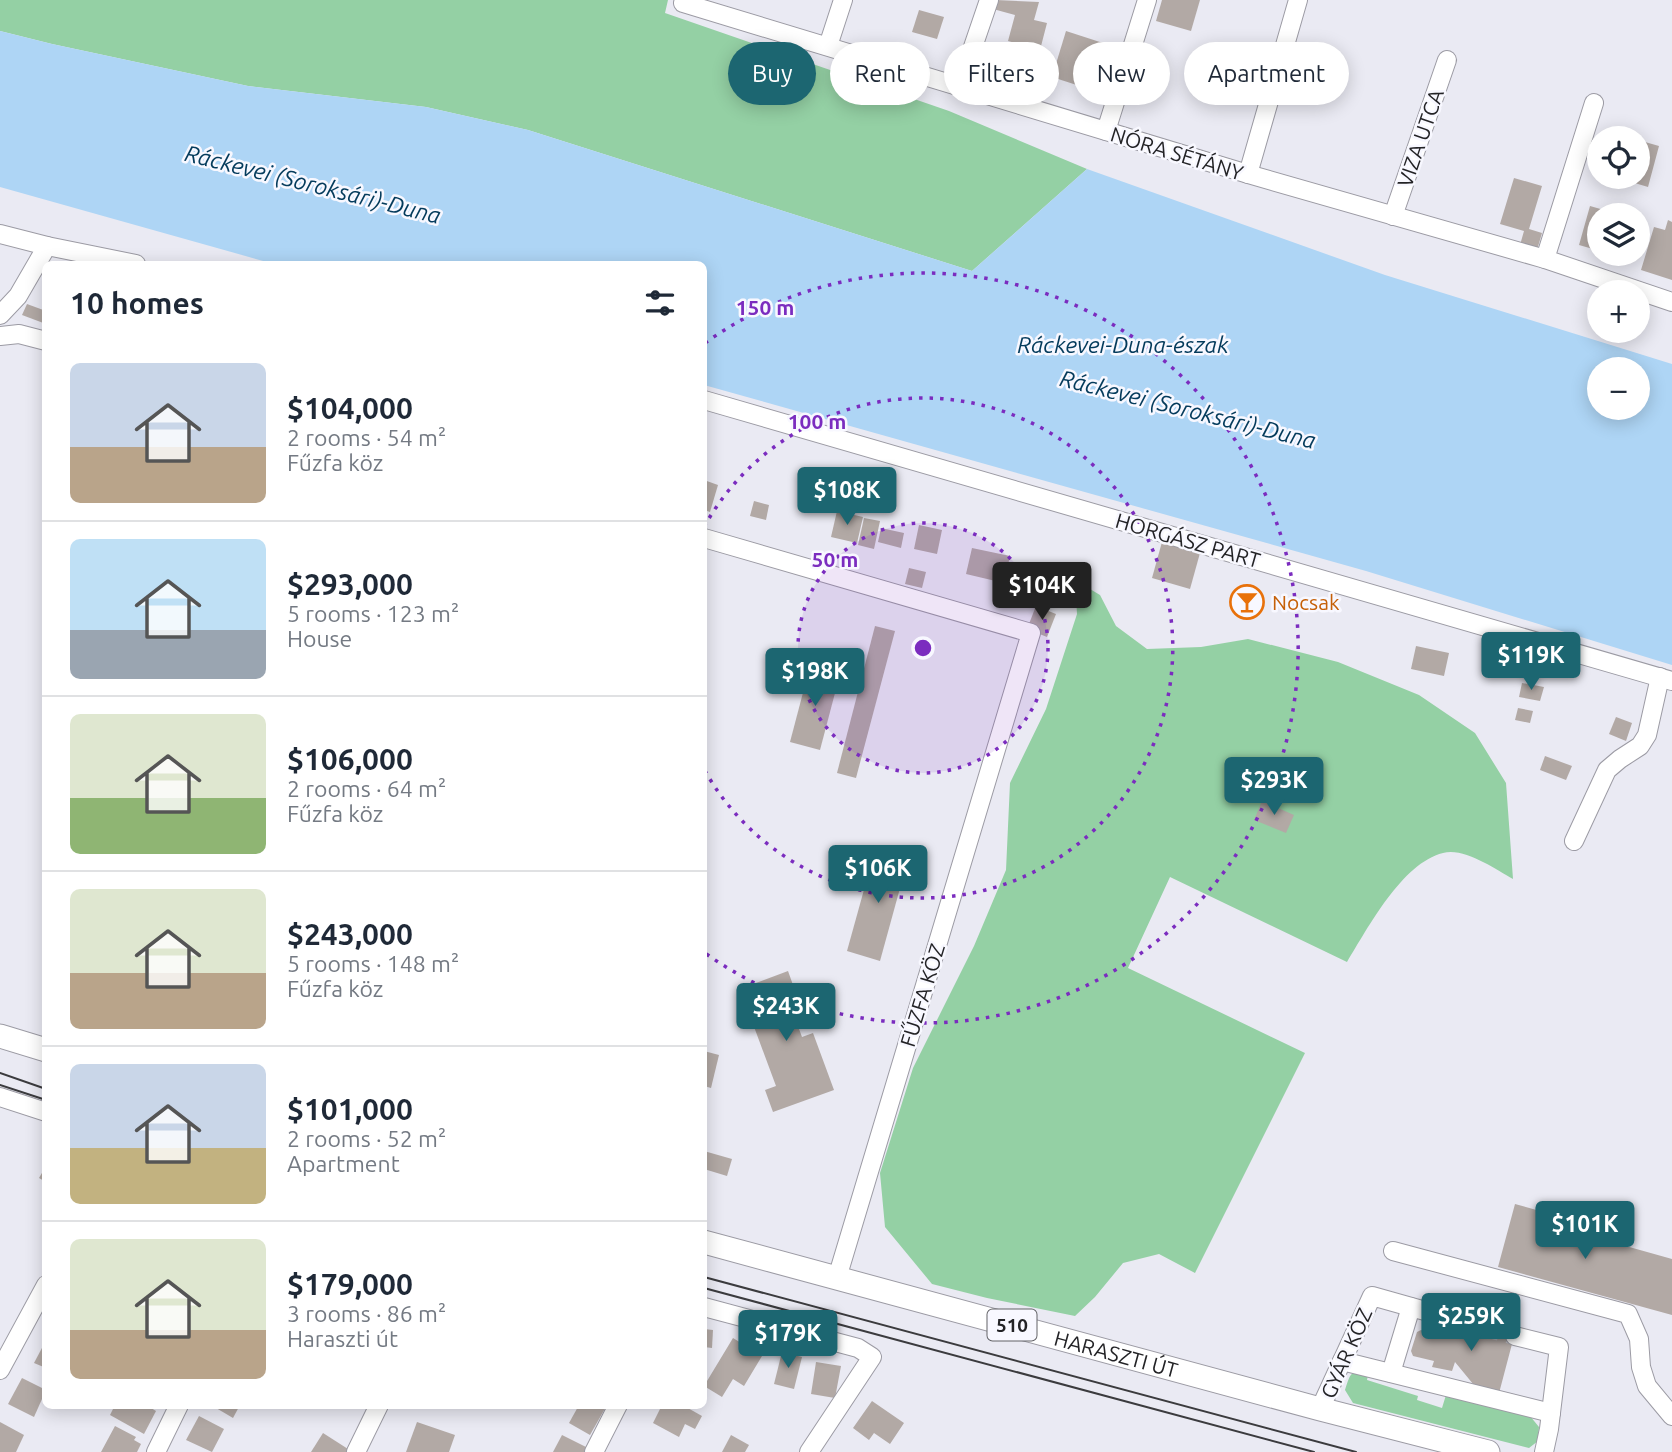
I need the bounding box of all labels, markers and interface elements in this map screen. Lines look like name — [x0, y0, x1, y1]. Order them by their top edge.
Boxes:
chip: Buy — [728, 42, 816, 105]
chip: Rent — [830, 42, 930, 105]
chip: Filters — [944, 42, 1059, 105]
chip: New — [1073, 42, 1170, 105]
chip: Apartment — [1184, 42, 1349, 105]
street label: VIZA UTCA — [1392, 85, 1448, 190]
street label: NÓRA SÉTÁNY — [1108, 121, 1246, 185]
map controls — [1587, 126, 1650, 420]
button: locate — [1587, 126, 1650, 189]
water label: Ráckevei (Soroksári)-Duna — [182, 140, 443, 229]
button: layers — [1587, 203, 1650, 266]
button: + — [1587, 280, 1650, 343]
icon: filters — [641, 284, 679, 322]
text: 10 homes — [70, 286, 204, 320]
text: 150 m — [736, 295, 794, 319]
water label: Ráckevei-Duna-észak — [1017, 332, 1229, 357]
button: − — [1587, 357, 1650, 420]
water label: Ráckevei (Soroksári)-Duna — [1057, 365, 1318, 454]
icon: home — [126, 391, 210, 475]
text: $104,000 — [287, 391, 413, 425]
text: 100 m — [788, 409, 846, 433]
text: 2 rooms · 54 m² — [287, 425, 446, 450]
text: Fűzfa köz — [287, 450, 383, 475]
pin: $108K — [798, 468, 896, 527]
text: $108K — [813, 477, 881, 502]
street label: HORGÁSZ PART — [1113, 508, 1264, 572]
text: 50 m — [812, 547, 858, 571]
pin: $104K — [993, 562, 1091, 622]
icon: home — [126, 567, 210, 651]
text: $293,000 — [287, 567, 413, 601]
text: $104K — [1008, 572, 1076, 597]
bar icon: Nocsak — [1228, 583, 1266, 621]
place label: Nocsak — [1272, 590, 1340, 614]
text: 5 rooms · 123 m² — [287, 601, 459, 626]
text: House — [287, 626, 352, 651]
pin: $119K — [1482, 632, 1580, 692]
centre of rings — [911, 636, 935, 660]
text: $119K — [1497, 642, 1565, 667]
pin: $198K — [766, 648, 864, 708]
text: $198K — [781, 658, 849, 683]
icon: home — [126, 742, 210, 826]
text: $106,000 — [287, 742, 413, 776]
pin: $293K — [1225, 758, 1323, 817]
text: $293K — [1240, 767, 1308, 792]
text: 2 rooms · 64 m² — [287, 776, 446, 801]
text: Fűzfa köz — [287, 801, 383, 826]
pin: $106K — [829, 846, 927, 905]
text: $106K — [844, 855, 912, 880]
icon: home — [126, 917, 210, 1001]
text: $243,000 — [287, 917, 413, 951]
street label: FŰZFA KÖZ — [895, 941, 949, 1049]
text: 5 rooms · 148 m² — [287, 951, 459, 976]
text: Fűzfa köz — [287, 976, 383, 1001]
pin: $243K — [737, 984, 835, 1043]
text: $243K — [752, 993, 820, 1018]
icon: home — [126, 1092, 210, 1176]
text: $101,000 — [287, 1092, 413, 1126]
text: 2 rooms · 52 m² — [287, 1126, 446, 1151]
text: Apartment — [287, 1151, 400, 1176]
pin: $101K — [1536, 1202, 1634, 1261]
text: $101K — [1551, 1211, 1619, 1236]
icon: home — [126, 1267, 210, 1351]
text: $179,000 — [287, 1267, 413, 1301]
pin: $259K — [1422, 1294, 1520, 1353]
text: 3 rooms · 86 m² — [287, 1301, 446, 1326]
text: $259K — [1437, 1303, 1505, 1328]
street label: GYÁR KÖZ — [1315, 1304, 1377, 1402]
pin: $179K — [739, 1310, 837, 1370]
road number: 510 — [988, 1310, 1036, 1340]
text: $179K — [754, 1320, 822, 1345]
text: Haraszti út — [287, 1326, 398, 1351]
street label: HARASZTI ÚT — [1052, 1326, 1181, 1382]

